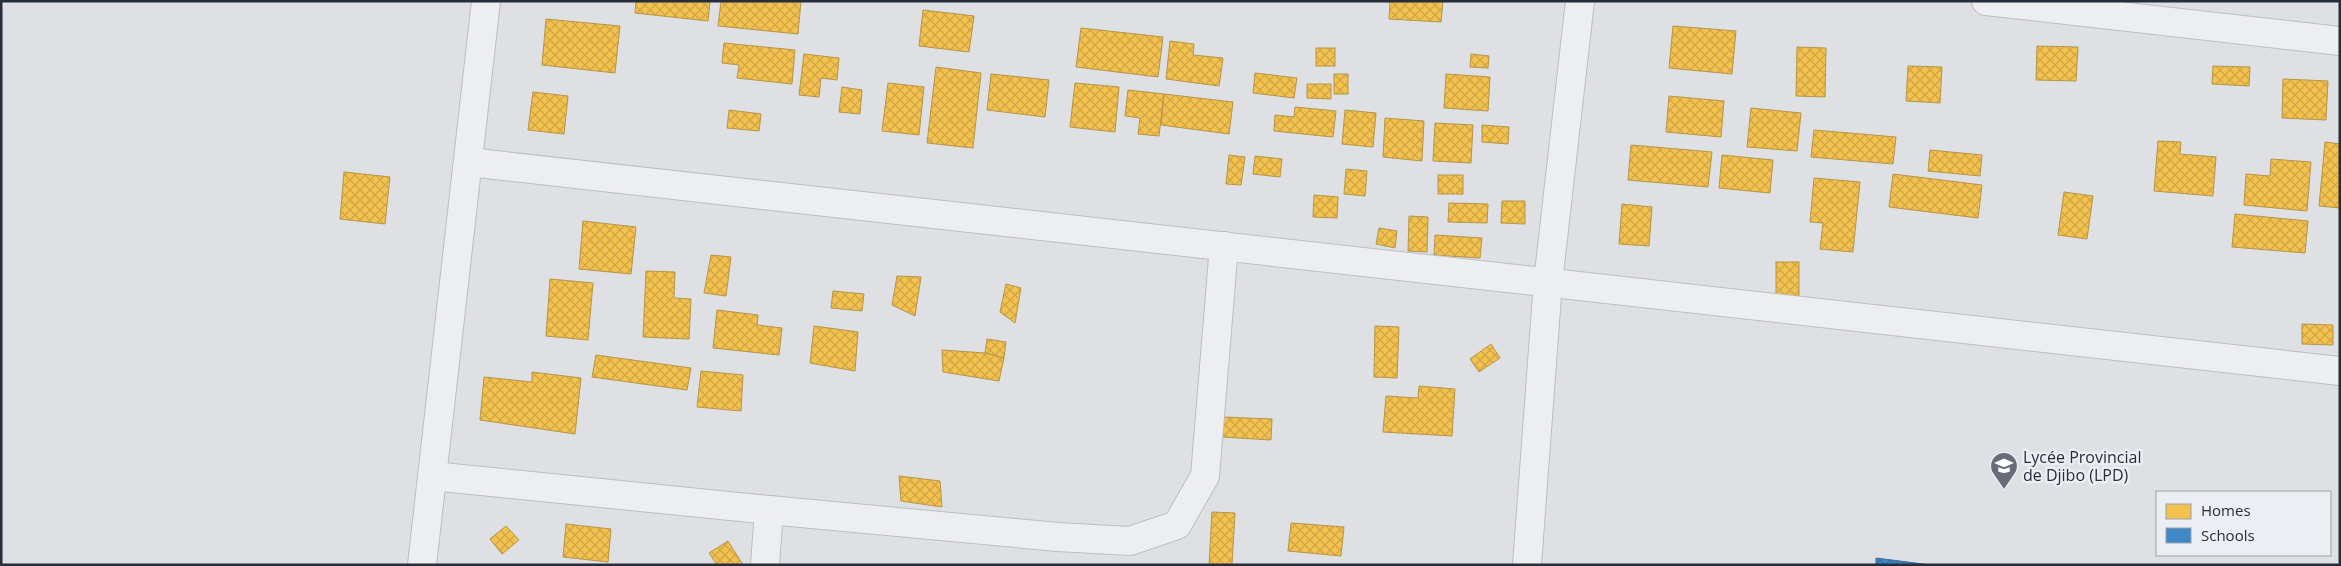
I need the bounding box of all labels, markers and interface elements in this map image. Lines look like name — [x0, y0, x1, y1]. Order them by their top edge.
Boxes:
place label: Lycée Provincial de Djibo (LPD) — [2023, 446, 2141, 486]
school or university icon: Lycée Provincial de Djibo (LPD) — [1989, 451, 2019, 490]
legend — [2156, 491, 2331, 556]
text: Homes — [2201, 500, 2251, 520]
text: Schools — [2201, 525, 2255, 545]

